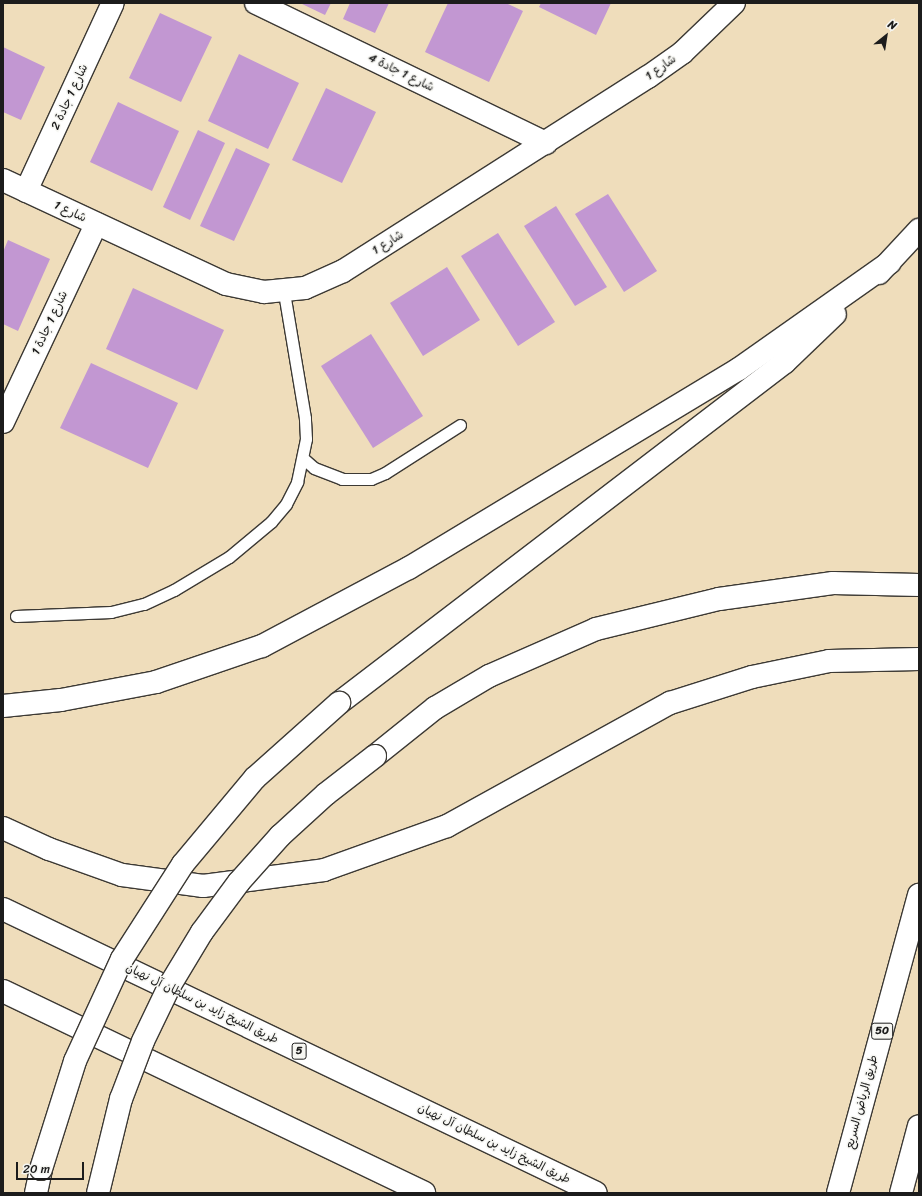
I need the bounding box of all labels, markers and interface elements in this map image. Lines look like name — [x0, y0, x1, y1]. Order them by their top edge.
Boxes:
text: N — [884, 15, 900, 35]
north arrow — [866, 16, 906, 56]
street label: شارع 1 جادة 4 — [366, 51, 436, 95]
street label: شارع 1 — [643, 52, 679, 84]
street label: شارع 1 جادة 2 — [49, 62, 91, 132]
street label: شارع 1 — [51, 198, 89, 226]
street label: شارع 1 — [370, 228, 406, 258]
street label: شارع 1 جادة 1 — [29, 289, 71, 357]
street label: طريق الشيخ زايد بن سلطان آل نهيان — [123, 961, 281, 1047]
road number: 50 — [871, 1022, 893, 1040]
road number: 5 — [291, 1042, 307, 1060]
street label: طريق الرياض السريع — [843, 1053, 881, 1151]
street label: طريق الشيخ زايد بن سلطان آل نهيان — [415, 1101, 573, 1187]
scale bar — [18, 1154, 86, 1180]
text: 20 m — [23, 1158, 50, 1180]

